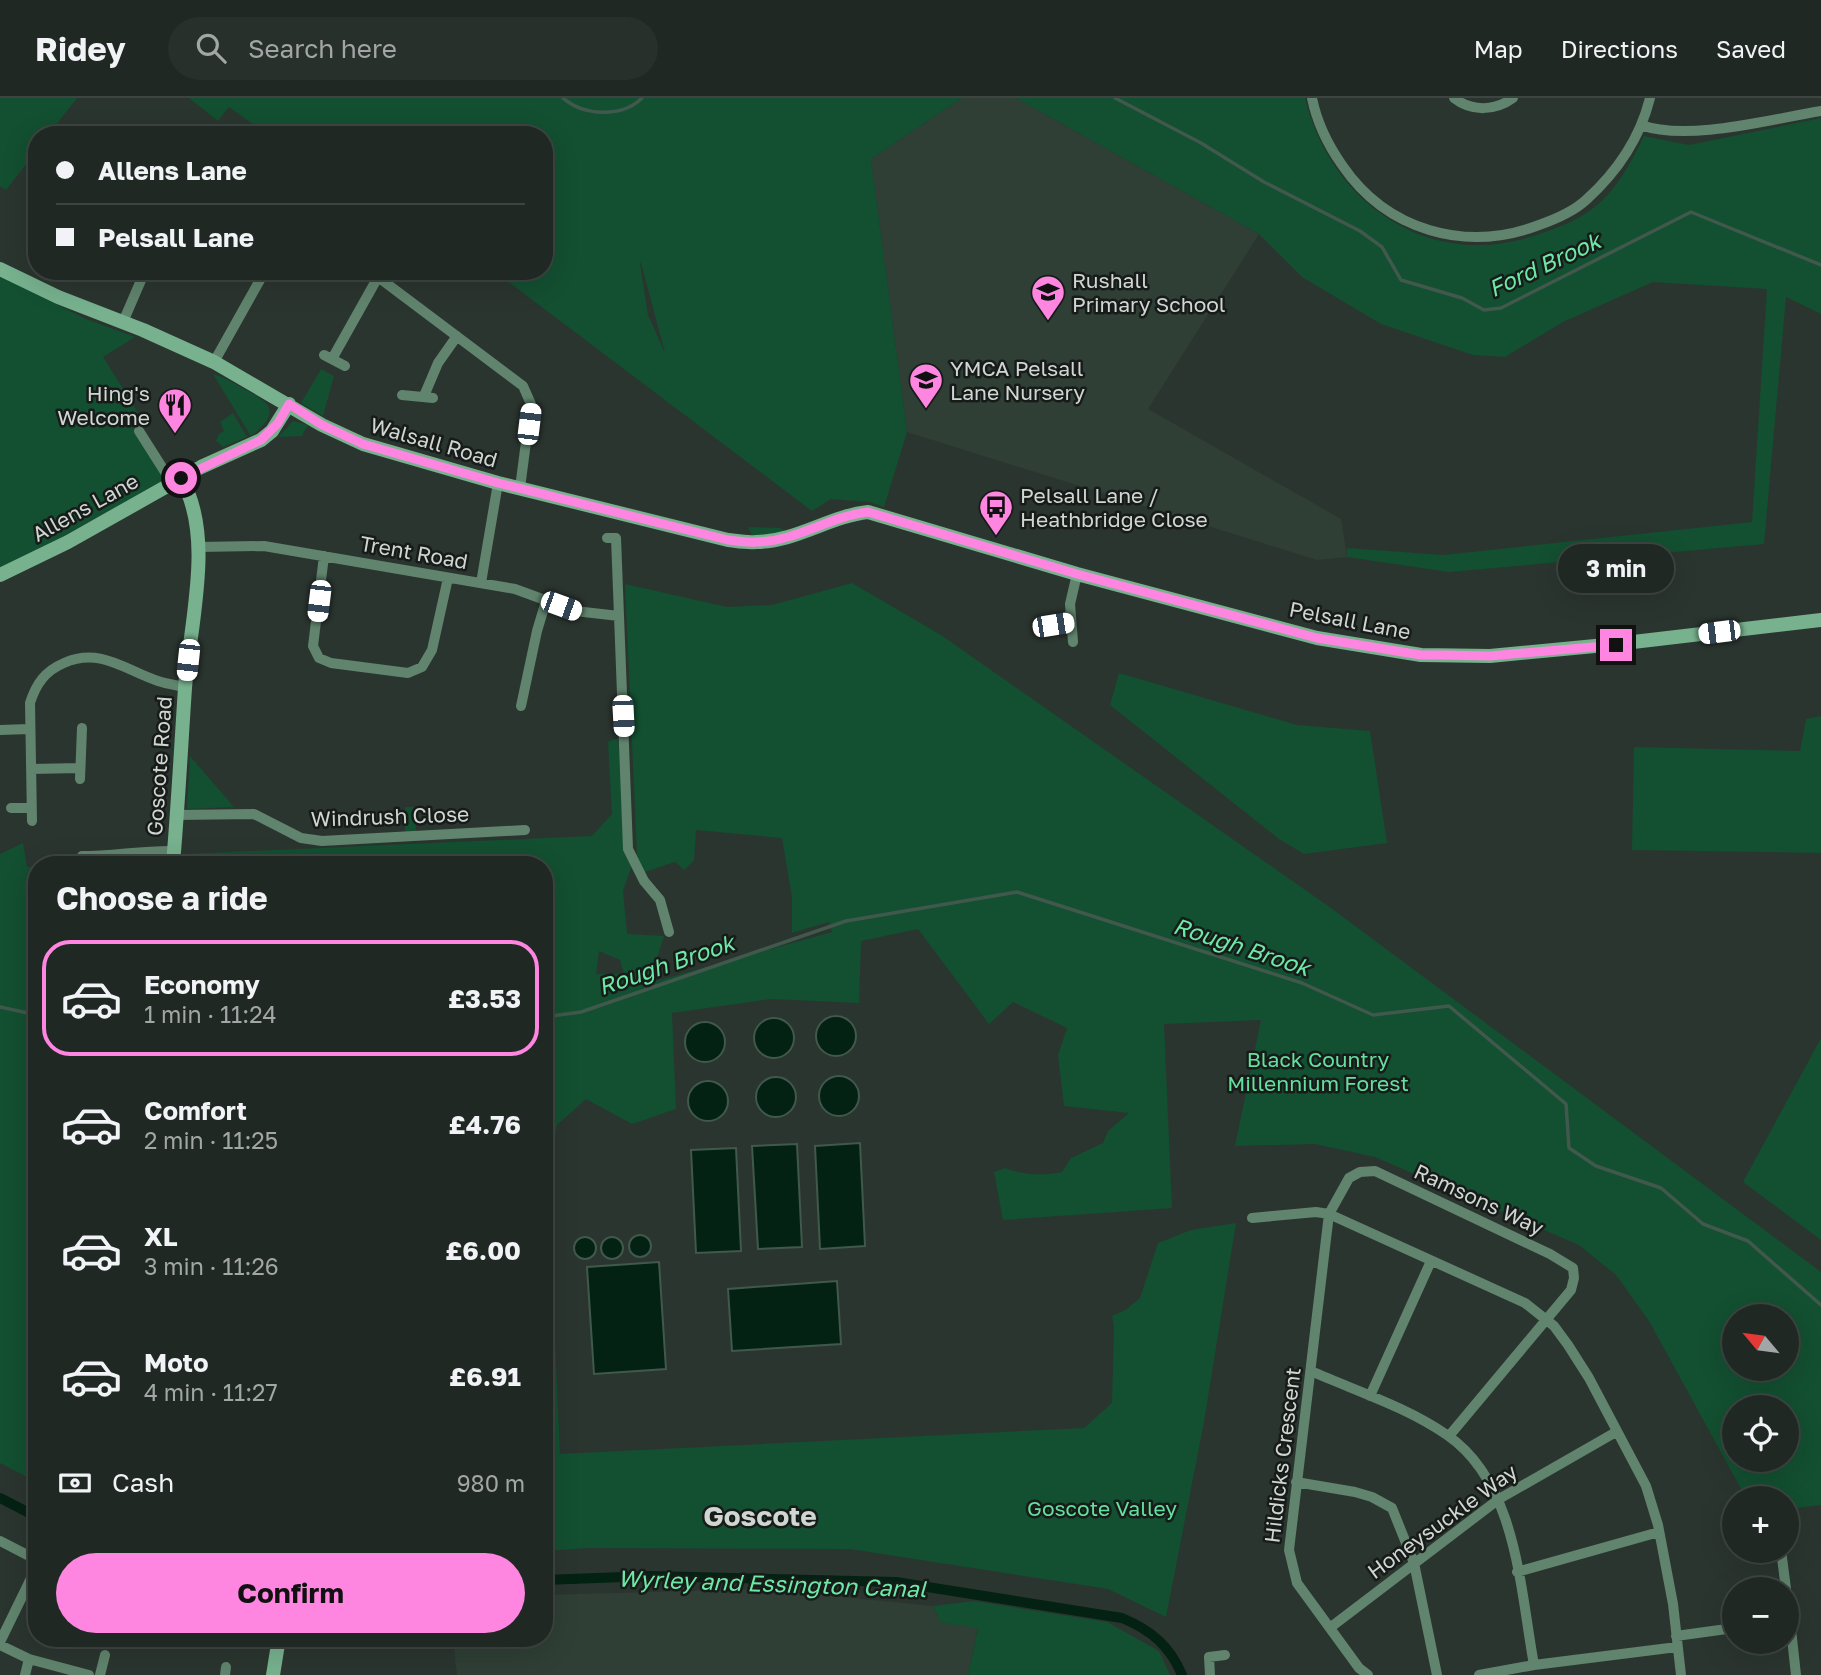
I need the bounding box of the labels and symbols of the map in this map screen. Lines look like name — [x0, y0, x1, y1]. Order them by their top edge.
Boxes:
water label: Ford Brook — [1483, 225, 1606, 302]
place label: Rushall Primary School — [1072, 267, 1226, 317]
school or university icon: Rushall Primary School — [1029, 273, 1067, 322]
place label: YMCA Pelsall Lane Nursery — [950, 355, 1085, 405]
school or university icon: YMCA Pelsall Lane Nursery — [907, 361, 945, 410]
place label: Hing's Welcome — [57, 380, 150, 430]
restaurant icon: Hing's Welcome — [156, 386, 194, 435]
car — [517, 402, 542, 446]
street label: Walsall Road — [367, 411, 501, 473]
route start — [165, 462, 197, 494]
street label: Allens Lane — [27, 467, 143, 547]
place label: Pelsall Lane / Heathbridge Close — [1020, 482, 1208, 532]
bus stop icon: Pelsall Lane / Heathbridge Close — [977, 488, 1015, 537]
street label: Trent Road — [358, 530, 470, 574]
callout: 3 min — [1558, 544, 1674, 592]
car — [307, 579, 332, 623]
car — [538, 589, 585, 623]
street label: Pelsall Lane — [1287, 595, 1413, 645]
car — [1031, 611, 1076, 639]
car — [1697, 619, 1742, 645]
route end — [1600, 629, 1632, 661]
car — [176, 638, 201, 682]
car — [612, 694, 635, 738]
street label: Goscote Road — [141, 695, 177, 837]
street label: Windrush Close — [310, 800, 470, 832]
water label: Rough Brook — [1170, 911, 1316, 982]
water label: Rough Brook — [594, 927, 740, 1000]
park label: Black Country Millennium Forest — [1227, 1046, 1409, 1096]
street label: Ramsons Way — [1410, 1158, 1548, 1240]
north arrow — [1722, 1304, 1799, 1381]
street label: Hildicks Crescent — [1258, 1366, 1306, 1544]
street label: Honeysuckle Way — [1362, 1458, 1522, 1584]
park label: Goscote Valley — [1027, 1495, 1177, 1521]
district label: Goscote — [703, 1499, 817, 1532]
water label: Wyrley and Essington Canal — [617, 1564, 928, 1602]

